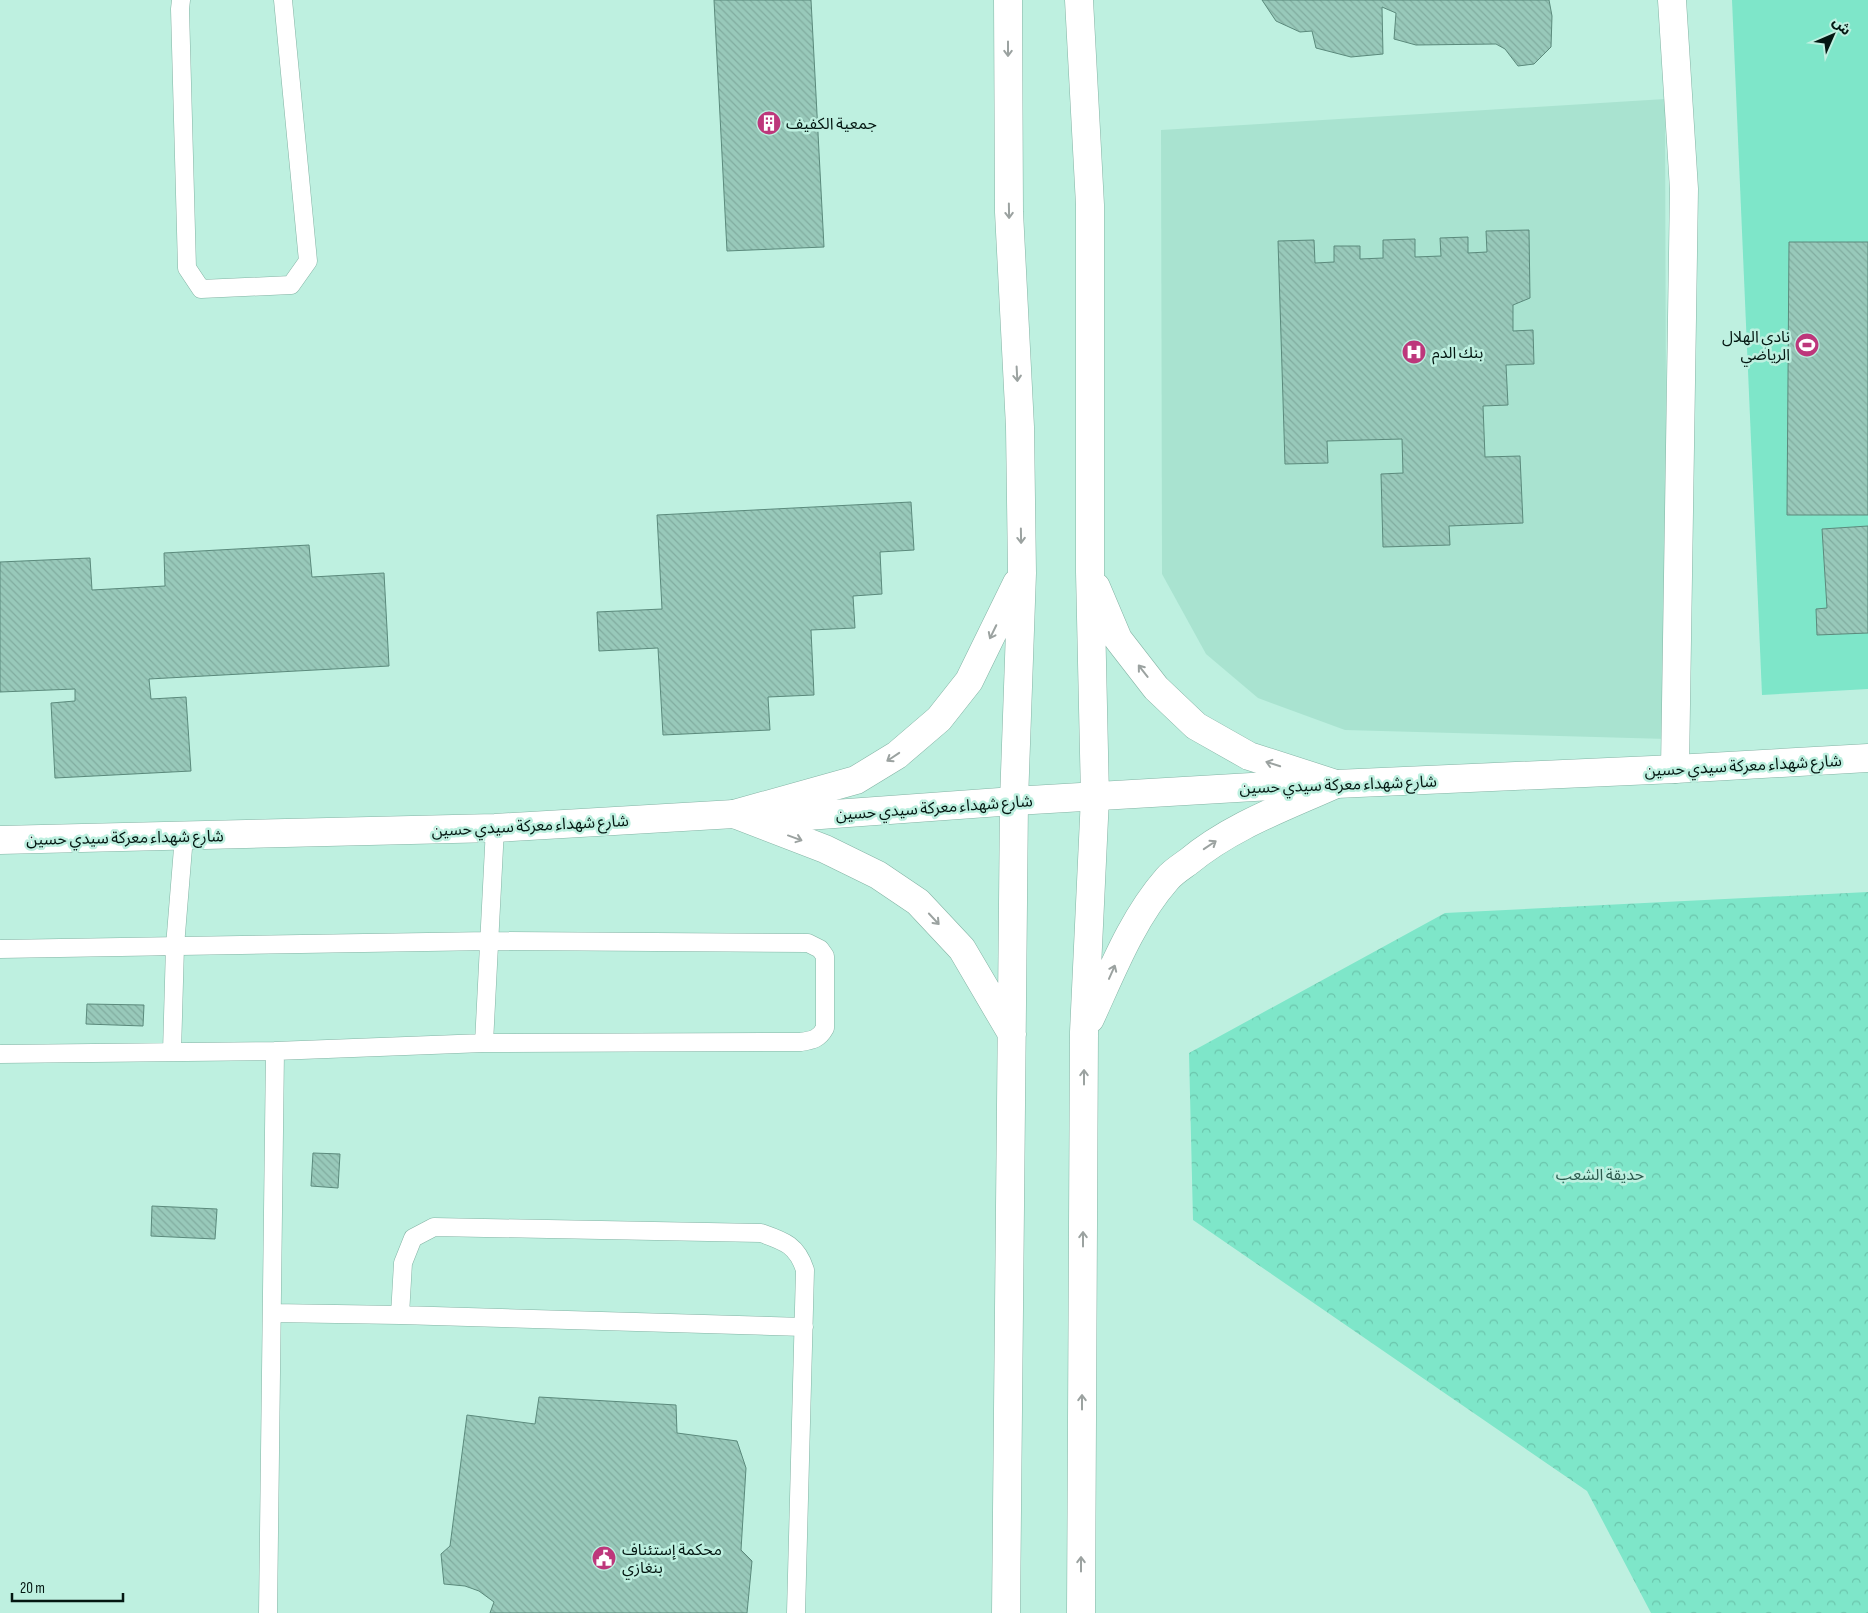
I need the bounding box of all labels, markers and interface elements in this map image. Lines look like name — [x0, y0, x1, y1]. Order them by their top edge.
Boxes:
north arrow — [1808, 10, 1858, 60]
text: ش — [1829, 13, 1855, 39]
one-way arrow — [1003, 40, 1013, 56]
building icon: جمعية الكفيف — [756, 110, 782, 136]
place label: جمعية الكفيف — [786, 115, 877, 134]
one-way arrow — [1004, 202, 1014, 219]
place label: نادي الهلال الرياضي — [1722, 328, 1790, 367]
sports icon: نادي الهلال الرياضي — [1794, 332, 1820, 358]
hospital icon: بنك الدم — [1401, 339, 1427, 365]
place label: بنك الدم — [1432, 344, 1483, 365]
one-way arrow — [1013, 365, 1022, 381]
one-way arrow — [1017, 528, 1026, 544]
one-way arrow — [988, 624, 997, 639]
one-way arrow — [1138, 665, 1149, 678]
one-way arrow — [886, 752, 900, 763]
street label: شارع شهداء معركة سيدي حسين — [1644, 752, 1842, 783]
one-way arrow — [1266, 759, 1282, 768]
street label: شارع شهداء معركة سيدي حسين — [1239, 773, 1437, 800]
street label: شارع شهداء معركة سيدي حسين — [835, 792, 1033, 827]
street label: شارع شهداء معركة سيدي حسين — [431, 812, 629, 843]
street label: شارع شهداء معركة سيدي حسين — [26, 827, 224, 852]
one-way arrow — [787, 834, 802, 843]
one-way arrow — [1202, 840, 1216, 850]
one-way arrow — [928, 913, 940, 925]
one-way arrow — [1108, 965, 1117, 980]
one-way arrow — [1079, 1069, 1089, 1086]
park label: حديقة الشعب — [1556, 1166, 1644, 1185]
one-way arrow — [1078, 1232, 1088, 1248]
one-way arrow — [1077, 1394, 1087, 1410]
place label: محكمة إستئناف بنغازي — [622, 1541, 722, 1580]
public building icon: محكمة إستئناف بنغازي — [591, 1545, 617, 1571]
one-way arrow — [1076, 1557, 1086, 1573]
scale bar — [12, 1570, 124, 1602]
text: 20 m — [20, 1579, 45, 1598]

